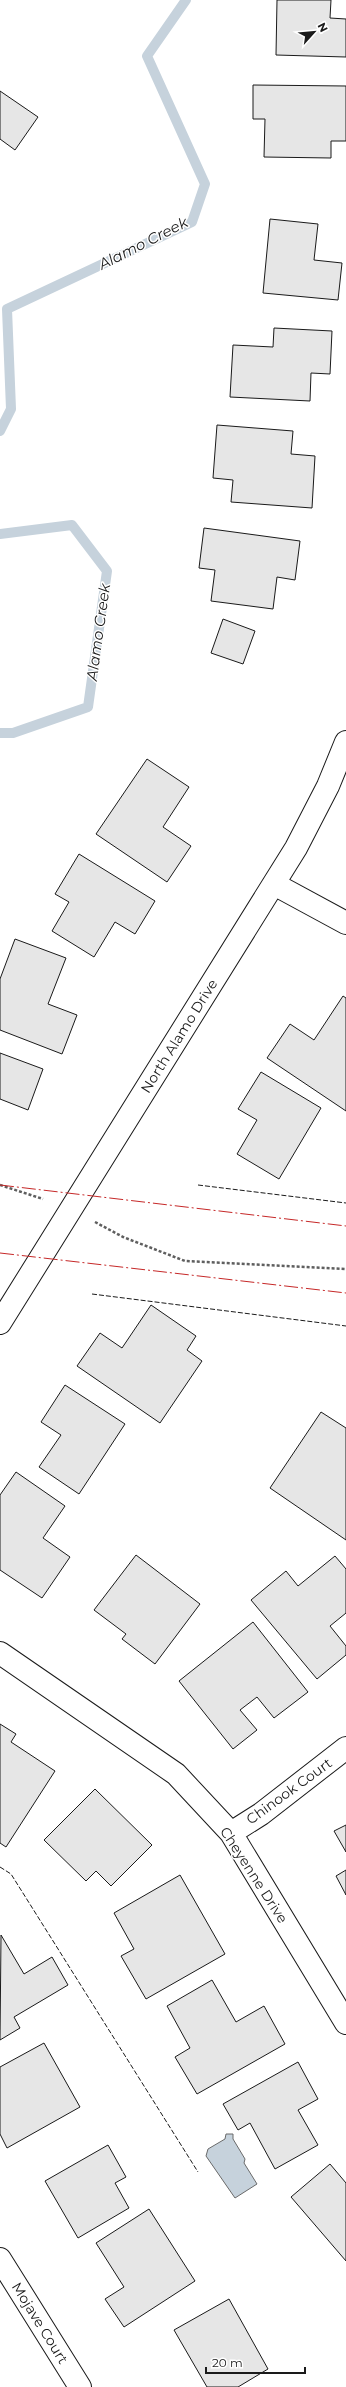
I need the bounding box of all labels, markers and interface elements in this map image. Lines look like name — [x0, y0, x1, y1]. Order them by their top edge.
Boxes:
north arrow — [294, 12, 334, 52]
text: N — [315, 20, 331, 35]
water label: Alamo Creek — [94, 212, 192, 274]
water label: Alamo Creek — [82, 581, 114, 683]
street label: North Alamo Drive — [137, 976, 221, 1096]
street label: Chinook Court — [243, 1754, 336, 1828]
street label: Cheyenne Drive — [216, 1823, 292, 1927]
street label: Mojave Court — [8, 2279, 72, 2367]
scale bar — [206, 2349, 305, 2375]
text: 20 m — [212, 2355, 243, 2370]

